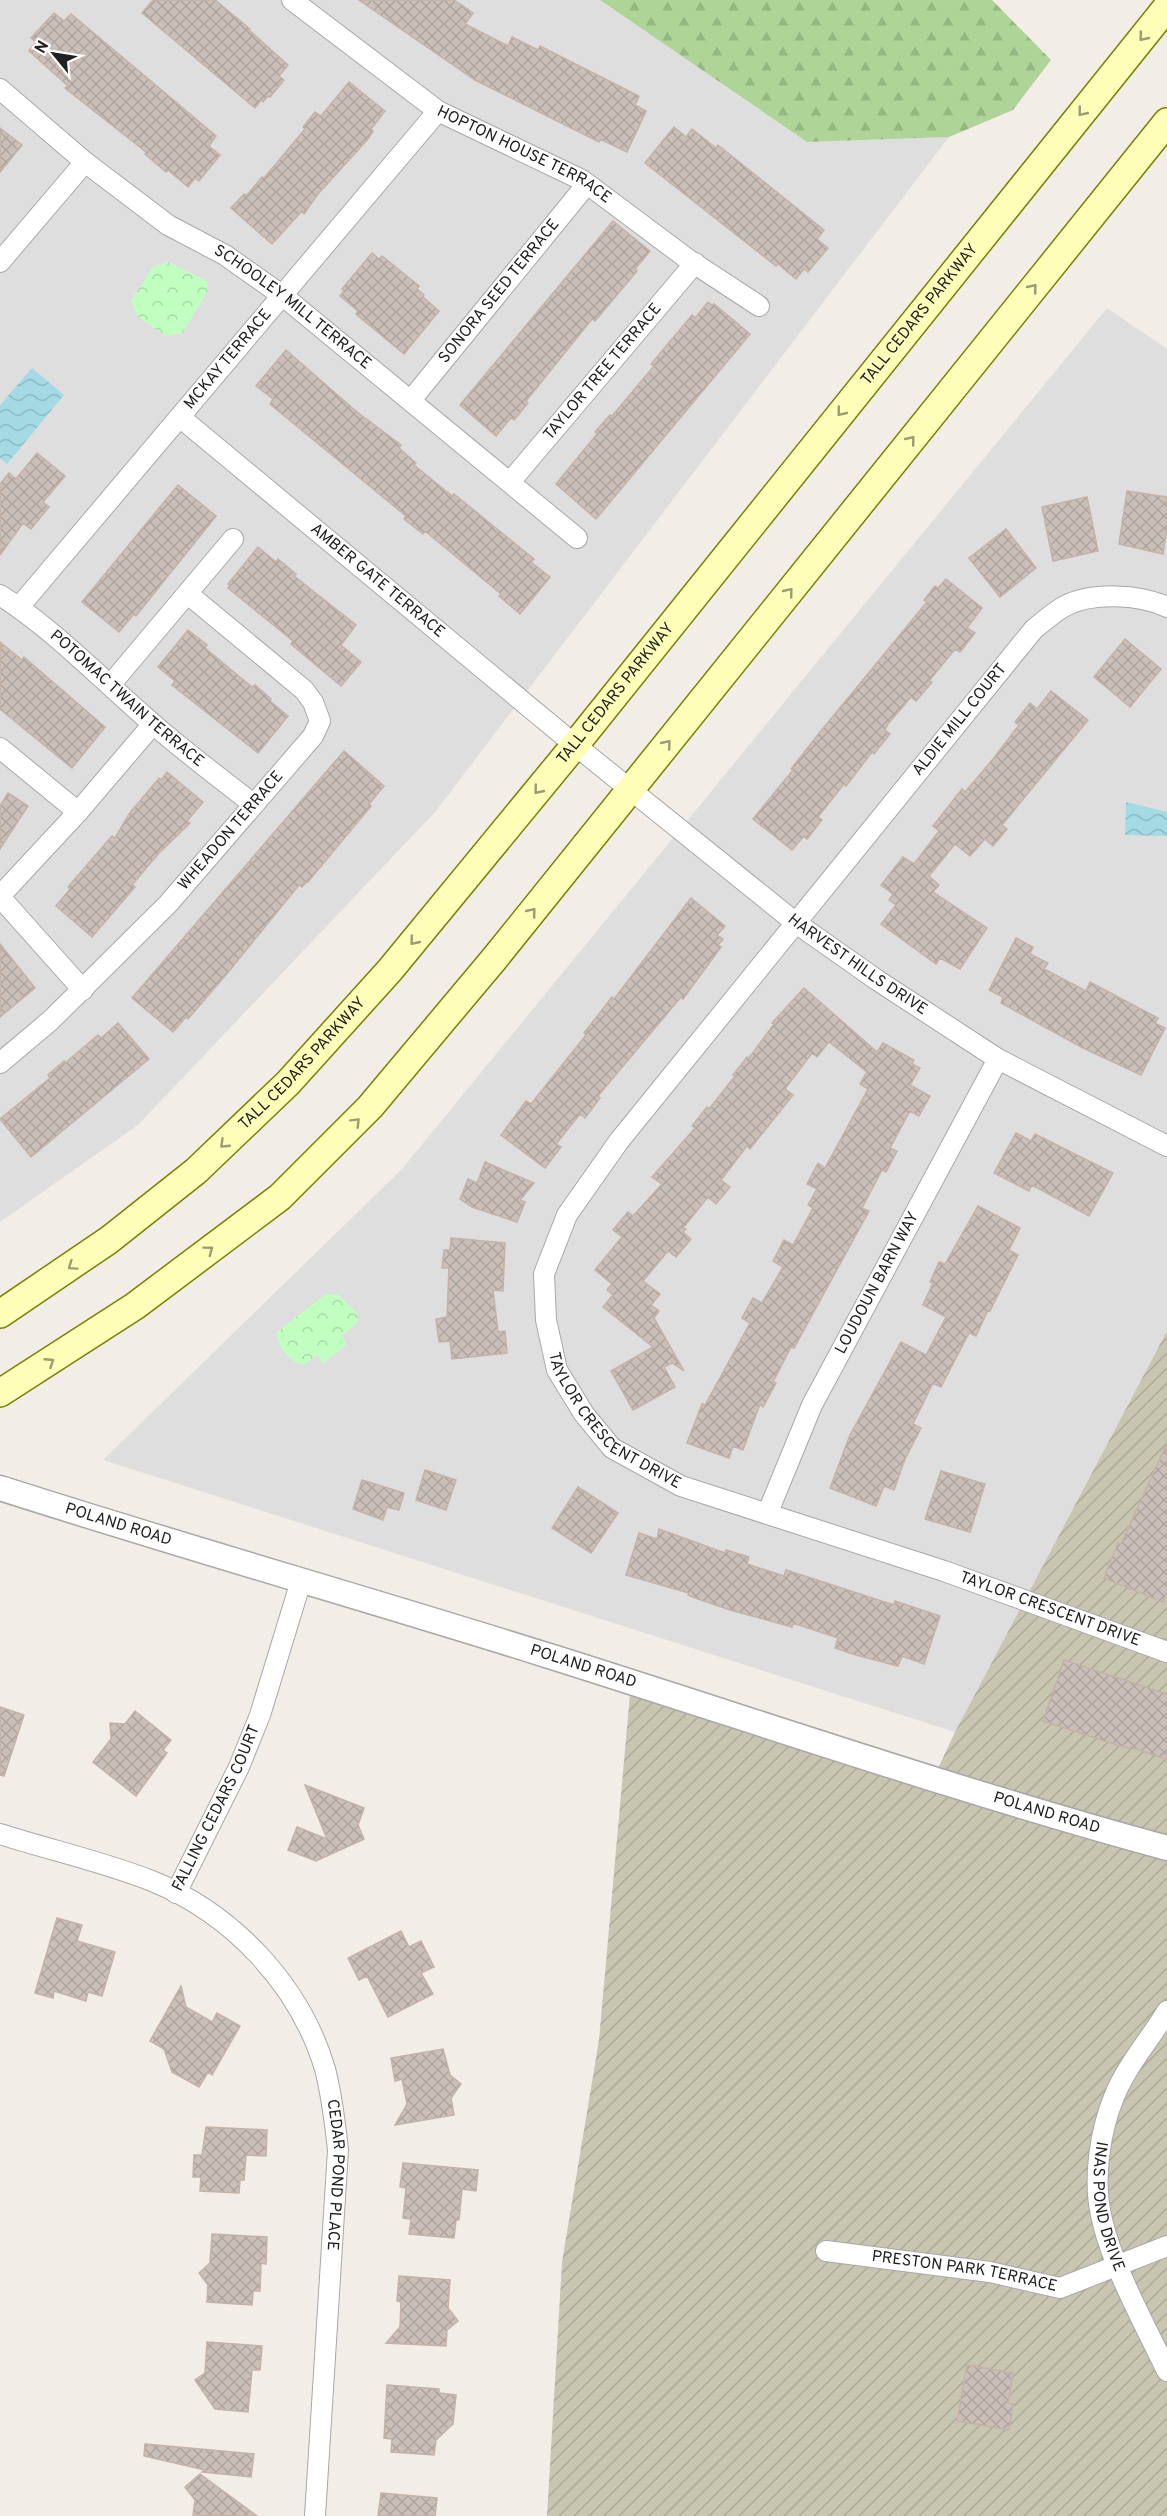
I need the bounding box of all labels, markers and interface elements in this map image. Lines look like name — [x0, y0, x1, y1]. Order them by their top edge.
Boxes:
north arrow — [24, 24, 84, 84]
one-way arrow — [1139, 30, 1150, 41]
text: N — [31, 38, 54, 57]
street label: HOPTON HOUSE TERRACE — [433, 102, 615, 208]
one-way arrow — [1078, 106, 1089, 117]
street label: SONORA SEED TERRACE — [435, 215, 564, 368]
street label: TALL CEDARS PARKWAY — [857, 240, 983, 390]
street label: SCHOOLEY MILL TERRACE — [210, 241, 375, 374]
one-way arrow — [1026, 284, 1037, 295]
street label: TAYLOR TREE TERRACE — [539, 299, 666, 445]
street label: MCKAY TERRACE — [180, 305, 276, 414]
one-way arrow — [838, 405, 849, 416]
one-way arrow — [904, 436, 915, 447]
street label: AMBER GATE TERRACE — [306, 519, 449, 643]
one-way arrow — [782, 588, 793, 599]
street label: TALL CEDARS PARKWAY — [553, 619, 679, 769]
street label: POTOMAC TWAIN TERRACE — [45, 626, 208, 772]
street label: ALDIE MILL COURT — [908, 660, 1012, 780]
one-way arrow — [660, 740, 671, 751]
street label: WHEADON TERRACE — [174, 767, 288, 895]
one-way arrow — [534, 783, 545, 794]
one-way arrow — [524, 908, 535, 919]
street label: HARVEST HILLS DRIVE — [783, 910, 931, 1020]
one-way arrow — [411, 934, 422, 945]
street label: TALL CEDARS PARKWAY — [235, 993, 370, 1135]
one-way arrow — [349, 1118, 359, 1129]
one-way arrow — [220, 1137, 231, 1148]
street label: LOUDOUN BARN WAY — [831, 1208, 924, 1358]
one-way arrow — [203, 1247, 214, 1258]
one-way arrow — [67, 1259, 78, 1270]
street label: TAYLOR CRESCENT DRIVE — [543, 1350, 684, 1494]
one-way arrow — [43, 1358, 54, 1369]
street label: POLAND ROAD — [63, 1499, 174, 1551]
street label: TAYLOR CRESCENT DRIVE — [957, 1567, 1143, 1651]
street label: POLAND ROAD — [528, 1641, 639, 1693]
street label: FALLING CEDARS COURT — [168, 1722, 265, 1895]
street label: POLAND ROAD — [991, 1788, 1102, 1839]
street label: CEDAR POND PLACE — [322, 2098, 348, 2251]
street label: INAS POND DRIVE — [1088, 2140, 1128, 2275]
street label: PRESTON PARK TERRACE — [871, 2247, 1059, 2297]

